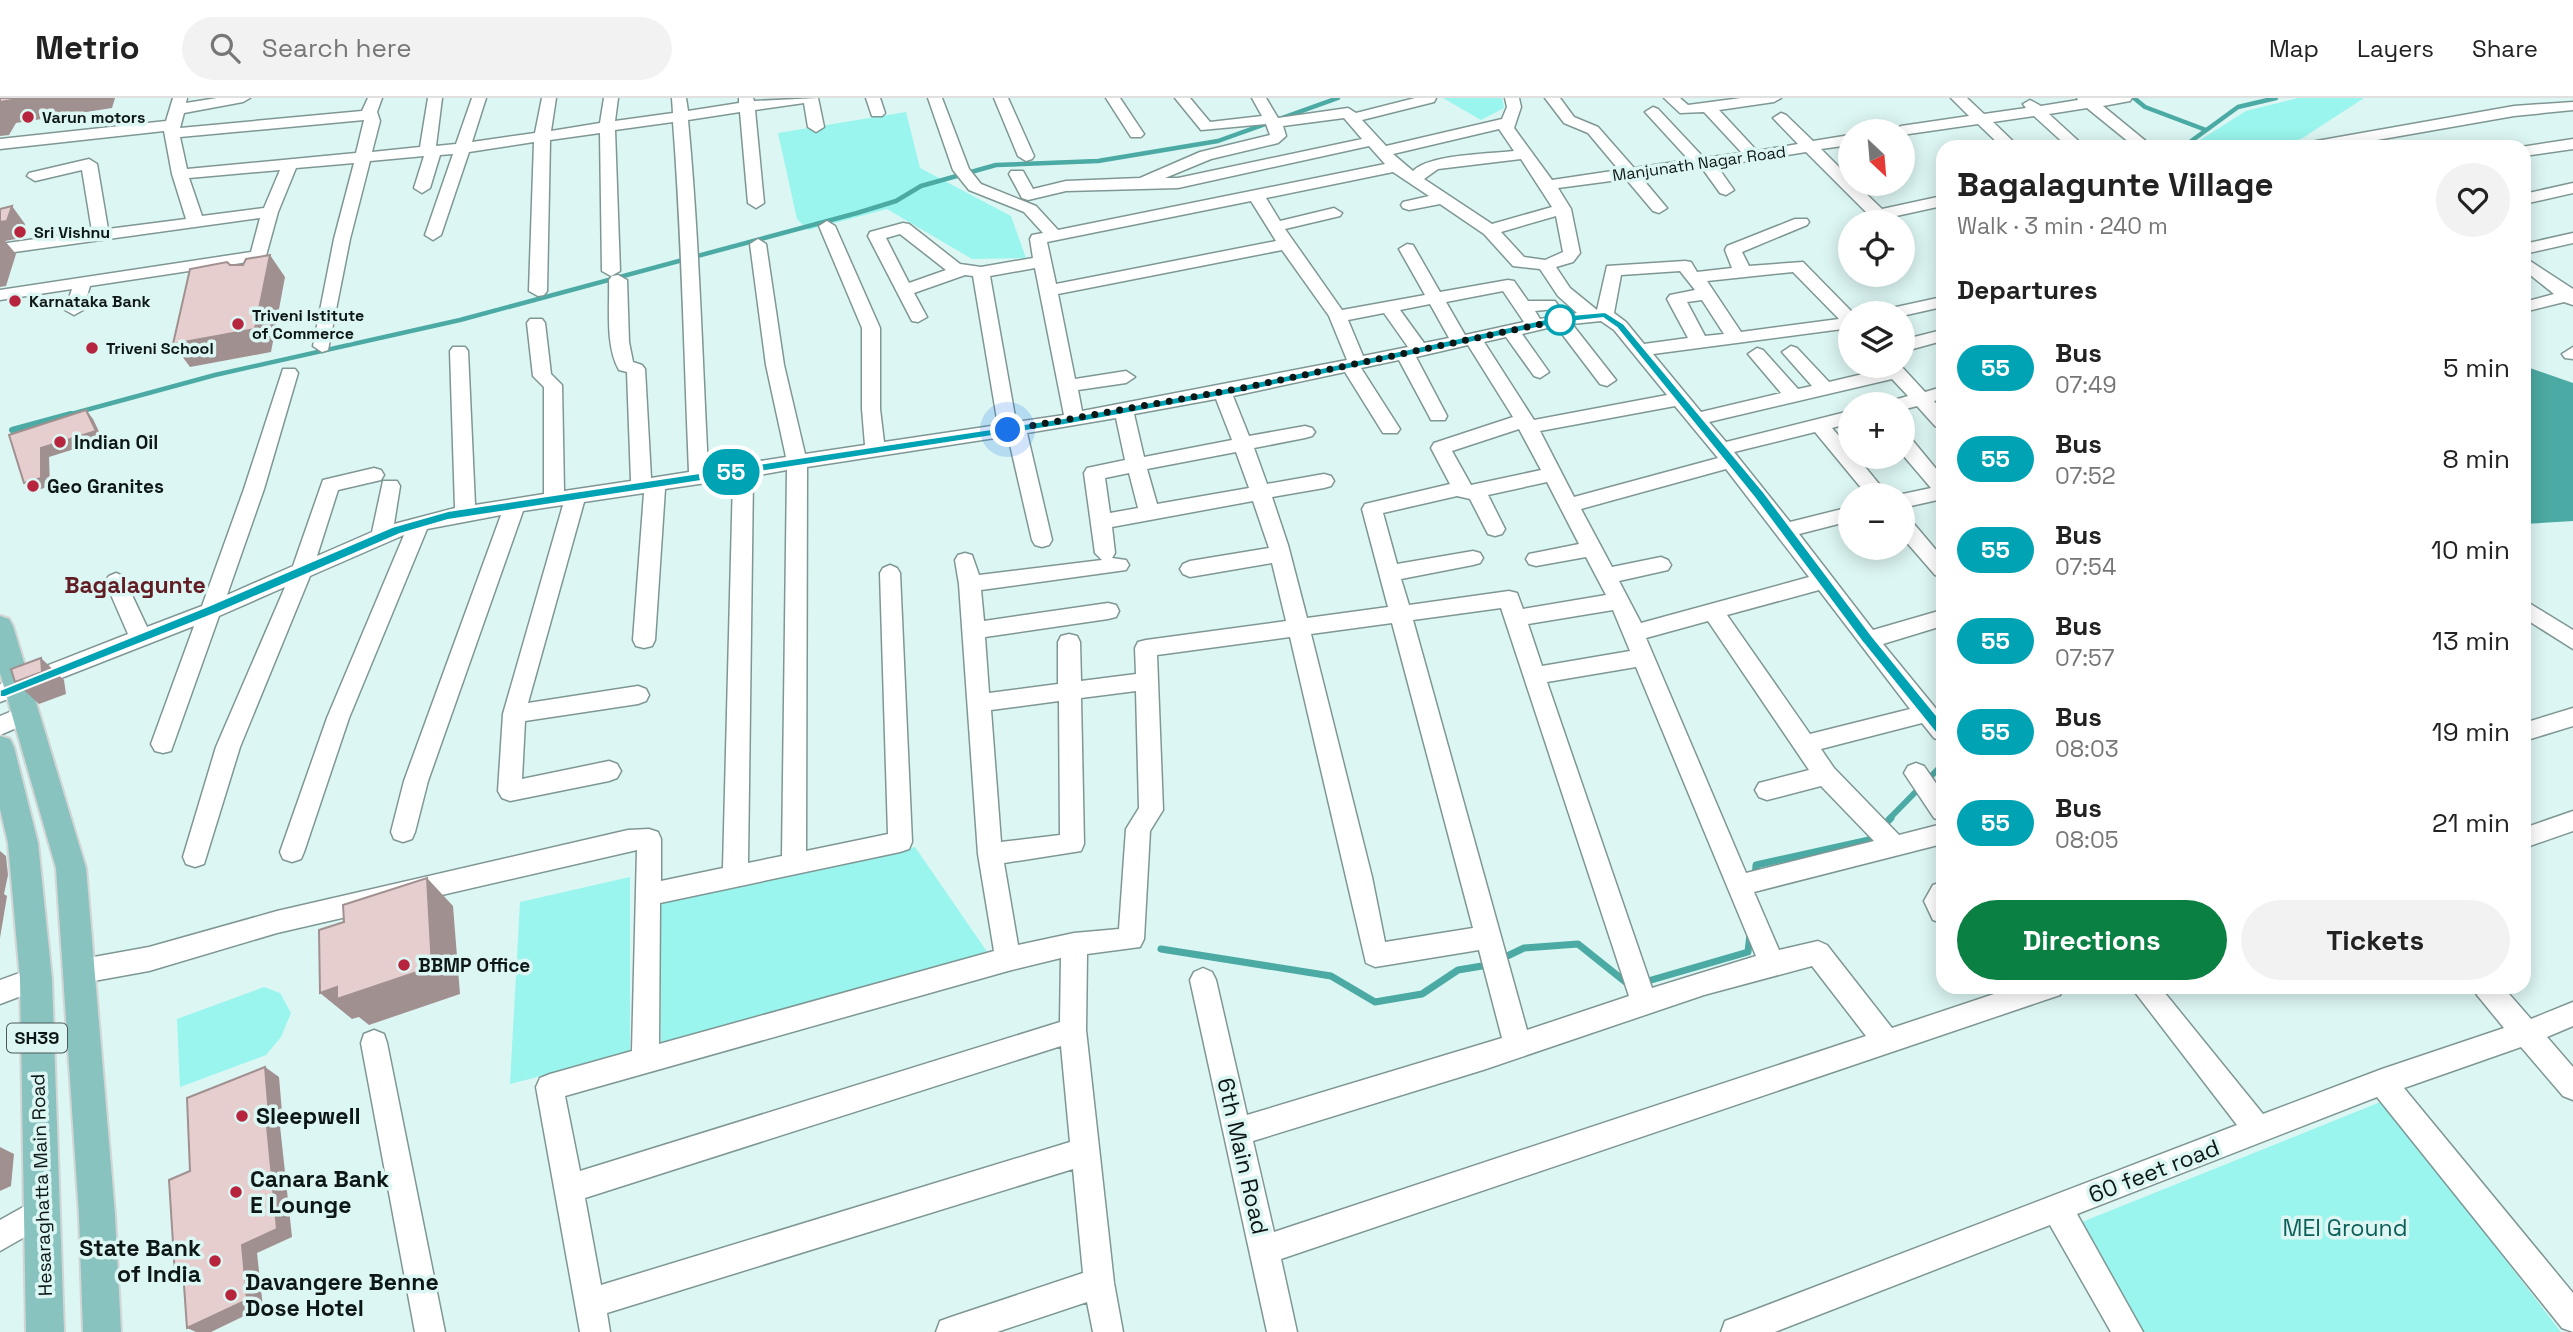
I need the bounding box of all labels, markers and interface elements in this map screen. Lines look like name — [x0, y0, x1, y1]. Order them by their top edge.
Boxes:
search box — [182, 17, 672, 80]
text: Metrio — [35, 27, 140, 69]
icon: search — [206, 29, 244, 67]
text: Search here — [262, 31, 412, 65]
text: Map — [2269, 33, 2319, 64]
text: Layers — [2357, 33, 2434, 64]
text: Share — [2472, 33, 2538, 64]
place label: Varun motors — [42, 107, 145, 128]
marker: Varun motors — [20, 109, 36, 125]
north arrow — [1838, 119, 1914, 196]
map controls — [1838, 119, 1915, 560]
street label: Manjunath Nagar Road — [1611, 141, 1787, 186]
button: heart — [2436, 163, 2510, 237]
text: Bagalagunte Village — [1957, 164, 2274, 206]
button: locate — [1838, 210, 1915, 287]
text: Walk · 3 min · 240 m — [1957, 211, 2168, 241]
place label: Sri Vishnu — [34, 222, 110, 243]
marker: Sri Vishnu — [12, 224, 28, 240]
text: Departures — [1957, 273, 2098, 307]
place label: Karnataka Bank — [29, 291, 151, 312]
marker: Karnataka Bank — [7, 293, 23, 309]
button: layers — [1838, 301, 1915, 378]
place label: Triveni Istitute of Commerce — [252, 305, 364, 344]
unlabelled marker — [1545, 305, 1575, 335]
marker: Triveni Istitute of Commerce — [230, 316, 246, 332]
text: Bus — [2055, 336, 2102, 370]
place label: Triveni School — [106, 338, 214, 359]
marker: Triveni School — [84, 340, 100, 356]
text: 5 min — [2443, 351, 2510, 385]
text: 55 — [1981, 352, 2010, 383]
text: 07:49 — [2055, 370, 2117, 400]
button: + — [1838, 392, 1915, 469]
your location — [990, 412, 1025, 447]
text: Bus — [2055, 427, 2102, 461]
place label: Indian Oil — [74, 430, 158, 455]
marker: Indian Oil — [52, 434, 68, 450]
text: 8 min — [2442, 442, 2510, 476]
text: 55 — [1981, 443, 2010, 474]
line badge: 55 — [700, 449, 762, 495]
text: 55 — [717, 456, 745, 487]
text: 07:52 — [2055, 461, 2116, 491]
place label: Geo Granites — [47, 474, 164, 499]
marker: Geo Granites — [25, 478, 41, 494]
button: − — [1838, 483, 1915, 560]
text: Bus — [2055, 518, 2102, 552]
text: 10 min — [2431, 533, 2510, 567]
text: 55 — [1981, 534, 2010, 565]
text: 07:54 — [2055, 552, 2116, 582]
district label: Bagalagunte — [64, 570, 206, 600]
text: Bus — [2055, 609, 2102, 643]
text: 13 min — [2432, 624, 2510, 658]
text: 55 — [1981, 625, 2010, 656]
text: 07:57 — [2055, 643, 2115, 673]
text: Bus — [2055, 700, 2102, 734]
text: 19 min — [2432, 715, 2510, 749]
text: 55 — [1981, 716, 2010, 747]
text: 08:03 — [2055, 734, 2119, 764]
text: Bus — [2055, 791, 2102, 825]
text: 21 min — [2432, 806, 2510, 840]
text: 55 — [1981, 807, 2010, 838]
text: 08:05 — [2055, 825, 2118, 855]
button: Directions — [1957, 900, 2227, 980]
button: Tickets — [2241, 900, 2510, 980]
place label: BBMP Office — [418, 953, 530, 978]
marker: BBMP Office — [396, 957, 412, 973]
road number: SH39 — [7, 1023, 67, 1052]
street label: Hesaraghatta Main Road — [25, 1073, 58, 1297]
street label: 6th Main Road — [1210, 1075, 1276, 1237]
place label: Sleepwell — [256, 1101, 361, 1131]
marker: Sleepwell — [234, 1108, 250, 1124]
street label: 60 feet road — [2084, 1132, 2224, 1210]
place label: Canara Bank E Lounge — [250, 1164, 389, 1220]
marker: Canara Bank E Lounge — [228, 1184, 244, 1200]
park label: MEI Ground — [2282, 1213, 2408, 1243]
place label: State Bank of India — [79, 1233, 201, 1289]
marker: State Bank of India — [207, 1253, 223, 1269]
place label: Davangere Benne Dose Hotel — [245, 1267, 439, 1323]
marker: Davangere Benne Dose Hotel — [223, 1287, 239, 1303]

